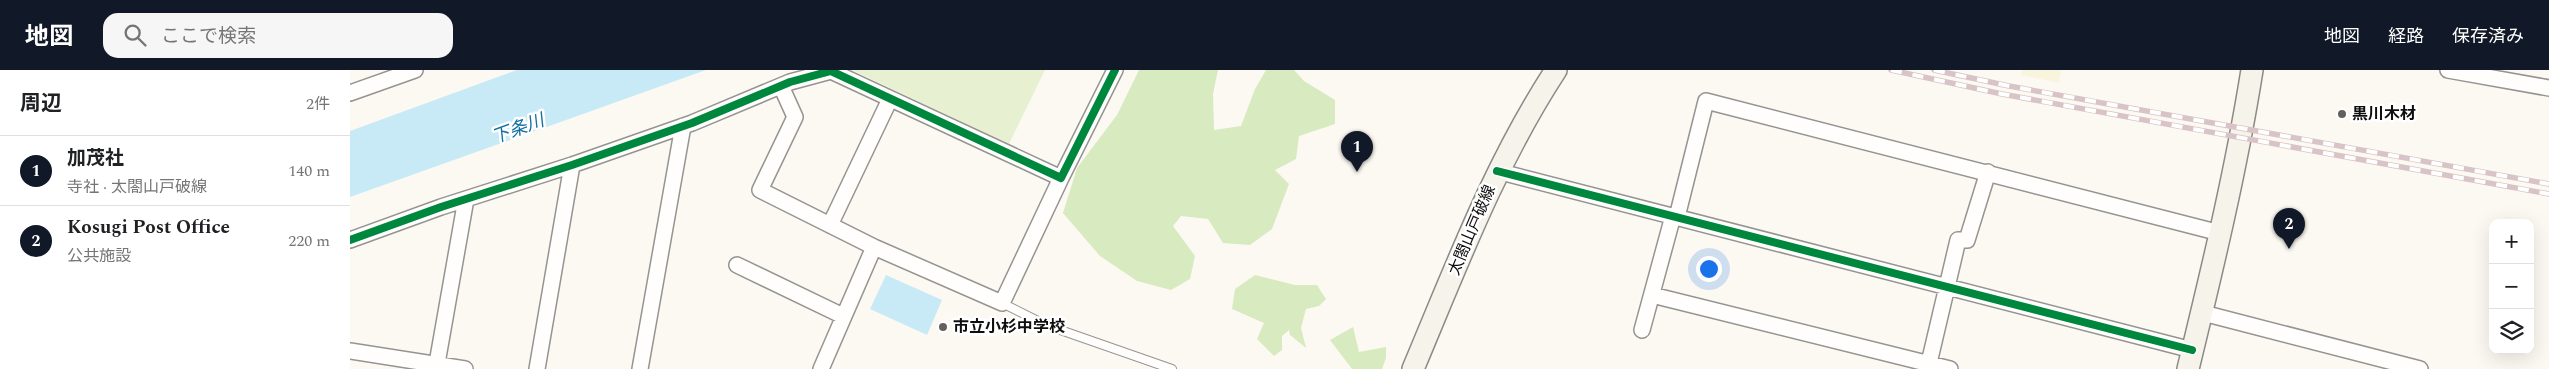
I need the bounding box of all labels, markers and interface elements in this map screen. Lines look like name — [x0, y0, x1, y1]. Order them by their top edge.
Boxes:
search box — [103, 13, 453, 58]
text: 地図 — [25, 19, 73, 55]
icon: search — [121, 21, 149, 49]
text: ここで検索 — [161, 22, 256, 51]
text: 地図 — [2324, 23, 2360, 50]
text: 経路 — [2388, 23, 2424, 50]
text: 保存済み — [2452, 23, 2524, 50]
text: 周辺 — [20, 88, 62, 120]
text: 2件 — [306, 92, 330, 116]
place label: 黒川木材 — [2352, 102, 2416, 126]
water label: 下条川 — [488, 106, 550, 151]
marker: 黒川木材 — [2336, 108, 2348, 120]
pin: 1 — [1341, 131, 1373, 172]
text: 加茂社 — [67, 144, 124, 173]
text: 1 — [32, 159, 40, 183]
text: 140 m — [288, 159, 330, 183]
text: 寺社 · 太閤山戸破線 — [67, 175, 207, 199]
street label: 太閤山戸破線 — [1442, 181, 1502, 279]
pin: 2 — [2273, 208, 2305, 249]
text: Kosugi Post Office — [67, 213, 230, 242]
map controls — [2489, 219, 2534, 354]
button: + — [2489, 219, 2534, 264]
text: 2 — [32, 229, 40, 253]
text: 220 m — [288, 229, 330, 253]
text: 公共施設 — [67, 244, 131, 268]
your location — [1696, 256, 1722, 282]
button: − — [2489, 264, 2534, 309]
button: layers — [2489, 309, 2534, 354]
place label: 市立小杉中学校 — [953, 315, 1065, 339]
marker: 市立小杉中学校 — [937, 321, 949, 333]

